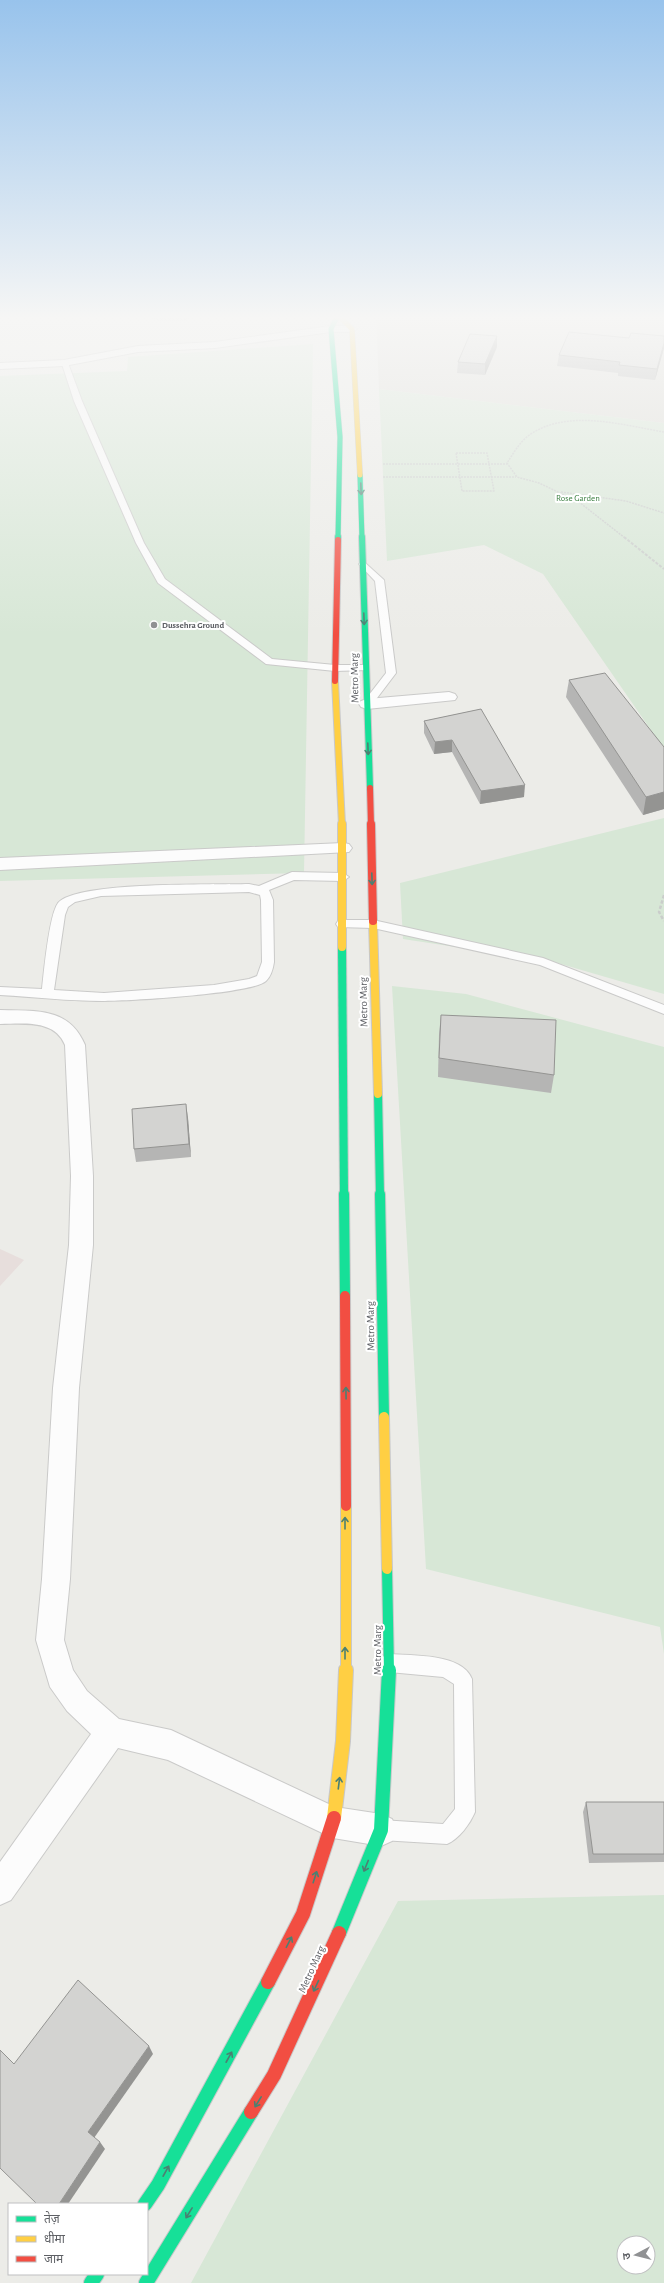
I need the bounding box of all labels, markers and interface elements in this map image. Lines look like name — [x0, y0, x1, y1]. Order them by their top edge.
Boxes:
one-way arrow — [357, 482, 365, 495]
park label: Rose Garden — [556, 494, 600, 503]
one-way arrow — [361, 612, 368, 625]
marker: Dussehra Ground — [149, 620, 159, 630]
place label: Dussehra Ground — [162, 621, 224, 630]
street label: Metro Marg — [349, 652, 360, 703]
one-way arrow — [364, 742, 372, 755]
one-way arrow — [368, 872, 376, 885]
street label: Metro Marg — [358, 976, 369, 1027]
street label: Metro Marg — [365, 1300, 376, 1351]
one-way arrow — [342, 1387, 350, 1400]
one-way arrow — [342, 1517, 349, 1530]
street label: Metro Marg — [372, 1624, 383, 1675]
one-way arrow — [341, 1647, 349, 1660]
one-way arrow — [335, 1777, 343, 1790]
one-way arrow — [362, 1860, 370, 1872]
one-way arrow — [312, 1870, 319, 1883]
one-way arrow — [285, 1936, 293, 1948]
street label: Metro Marg — [296, 1943, 327, 1994]
one-way arrow — [312, 1980, 319, 1992]
one-way arrow — [225, 2051, 233, 2063]
one-way arrow — [253, 2096, 261, 2108]
one-way arrow — [162, 2165, 170, 2177]
legend — [8, 2203, 148, 2275]
one-way arrow — [185, 2207, 193, 2219]
text: तेज़ — [44, 2211, 61, 2225]
text: धीमा — [44, 2231, 66, 2245]
north arrow — [616, 2235, 656, 2275]
text: उ — [621, 2252, 632, 2260]
text: जाम — [44, 2253, 64, 2265]

